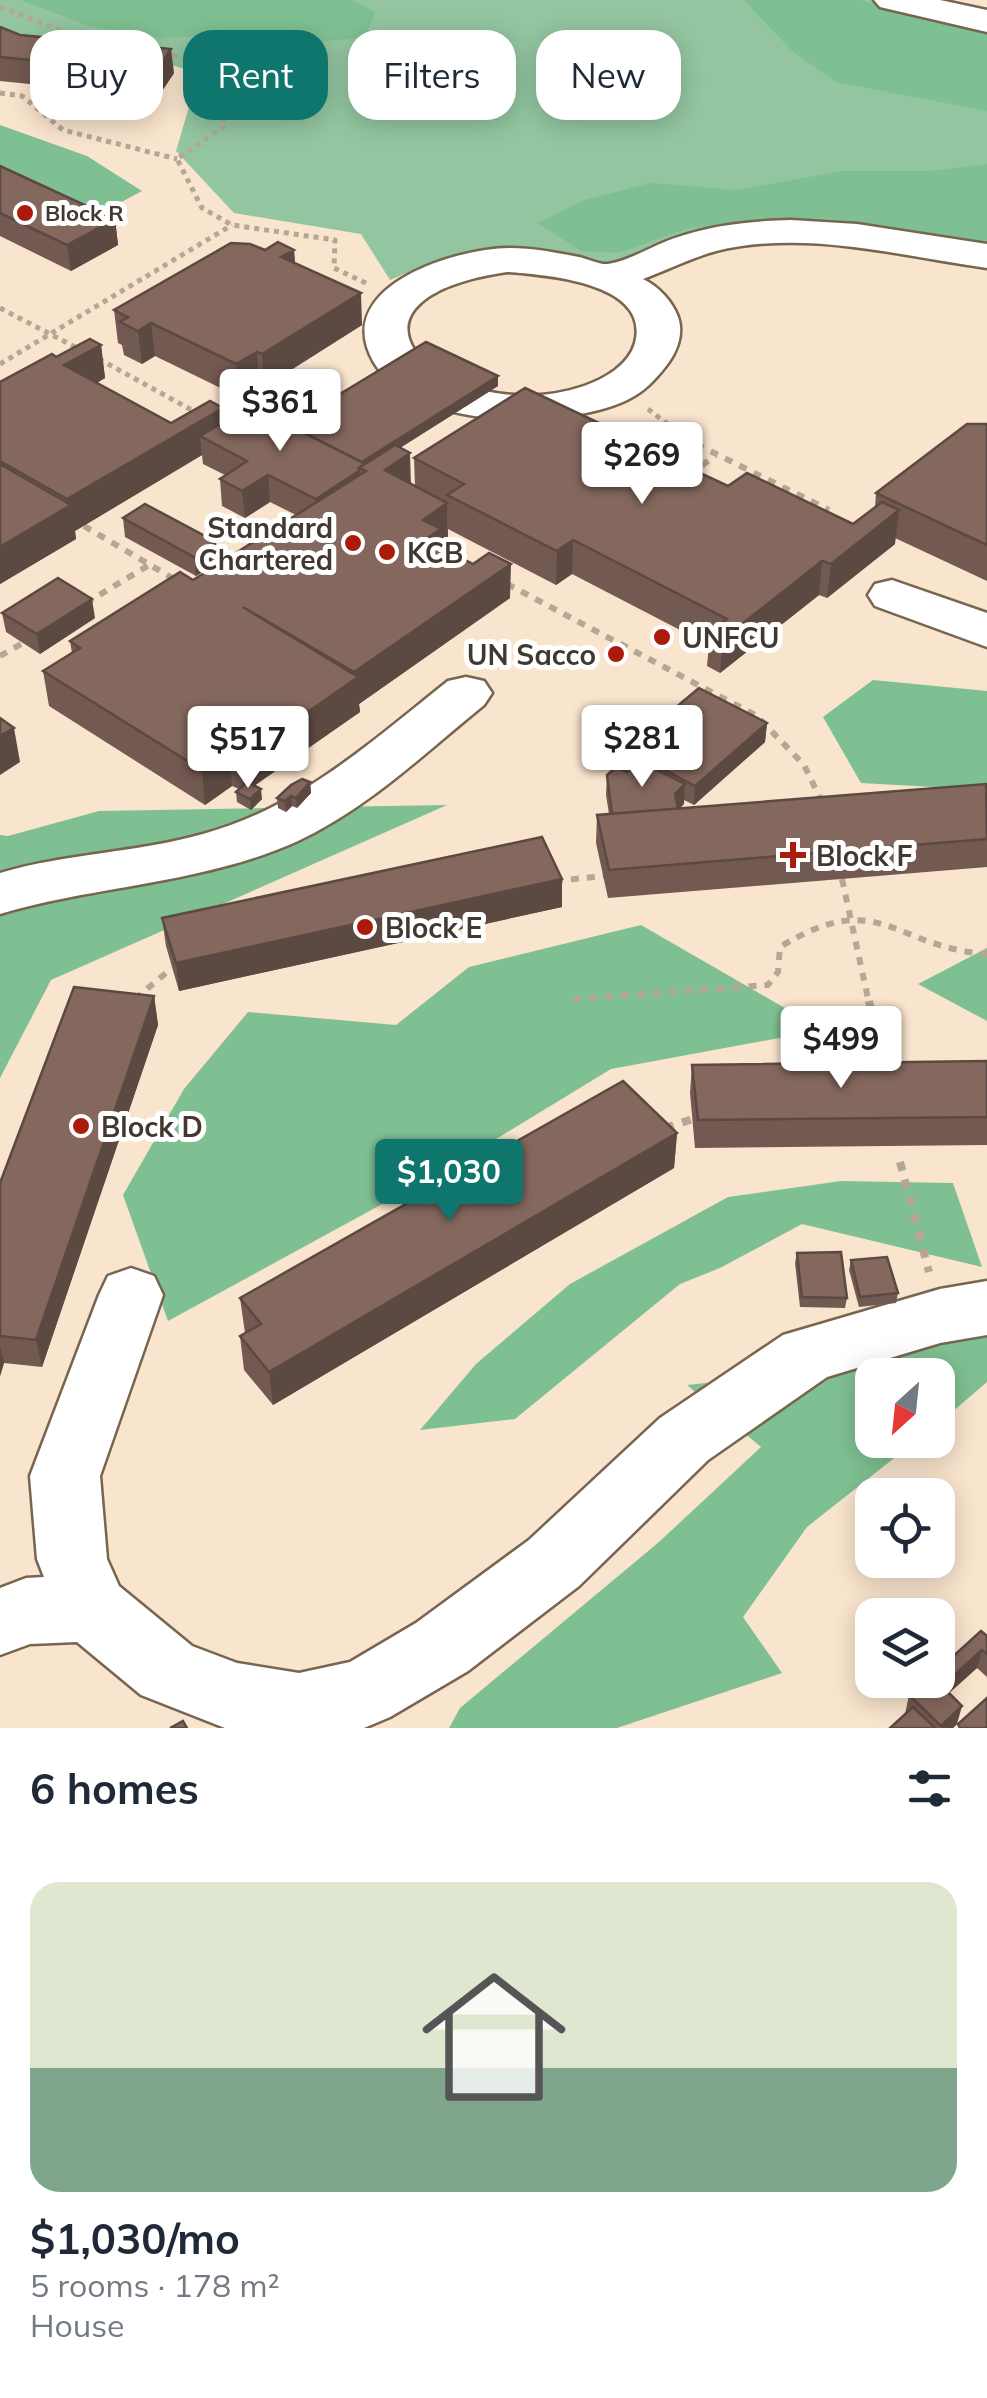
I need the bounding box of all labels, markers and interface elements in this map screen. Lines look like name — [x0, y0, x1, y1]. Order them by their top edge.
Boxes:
chip: Buy — [30, 30, 163, 120]
chip: Rent — [183, 30, 328, 120]
chip: Filters — [348, 30, 516, 120]
chip: New — [536, 30, 681, 120]
place label: Block R — [45, 199, 124, 227]
marker: Block R — [14, 202, 36, 224]
pin: $361 — [221, 369, 339, 454]
text: $361 — [242, 381, 318, 421]
pin: $269 — [583, 422, 701, 507]
text: $269 — [604, 434, 680, 474]
place label: Standard Chartered — [198, 510, 333, 577]
marker: Standard Chartered — [342, 532, 364, 554]
place label: KCB — [407, 535, 463, 570]
marker: KCB — [376, 541, 398, 563]
place label: UNFCU — [682, 620, 779, 655]
marker: UNFCU — [651, 626, 673, 648]
place label: UN Sacco — [467, 637, 596, 672]
marker: UN Sacco — [605, 643, 627, 665]
pin: $281 — [583, 705, 701, 790]
pin: $517 — [189, 706, 307, 791]
text: $281 — [604, 717, 680, 757]
text: $517 — [210, 718, 286, 758]
place label: Block F — [816, 838, 912, 873]
marker: Block F — [780, 842, 806, 868]
place label: Block E — [385, 910, 482, 945]
marker: Block E — [354, 916, 376, 938]
pin: $499 — [782, 1006, 900, 1091]
text: $499 — [803, 1018, 879, 1058]
place label: Block D — [101, 1109, 203, 1144]
marker: Block D — [70, 1115, 92, 1137]
pin: $1,030 — [368, 1139, 530, 1224]
text: $1,030 — [397, 1151, 501, 1191]
north arrow — [855, 1358, 955, 1458]
map controls — [855, 1358, 955, 1698]
button: locate — [855, 1478, 955, 1578]
button: layers — [855, 1598, 955, 1698]
icon: filters — [902, 1761, 957, 1816]
text: 6 homes — [30, 1762, 199, 1815]
icon: home — [404, 1947, 584, 2127]
text: $1,030/mo — [30, 2212, 240, 2265]
text: 5 rooms · 178 m² — [30, 2265, 280, 2305]
text: House — [30, 2305, 125, 2345]

